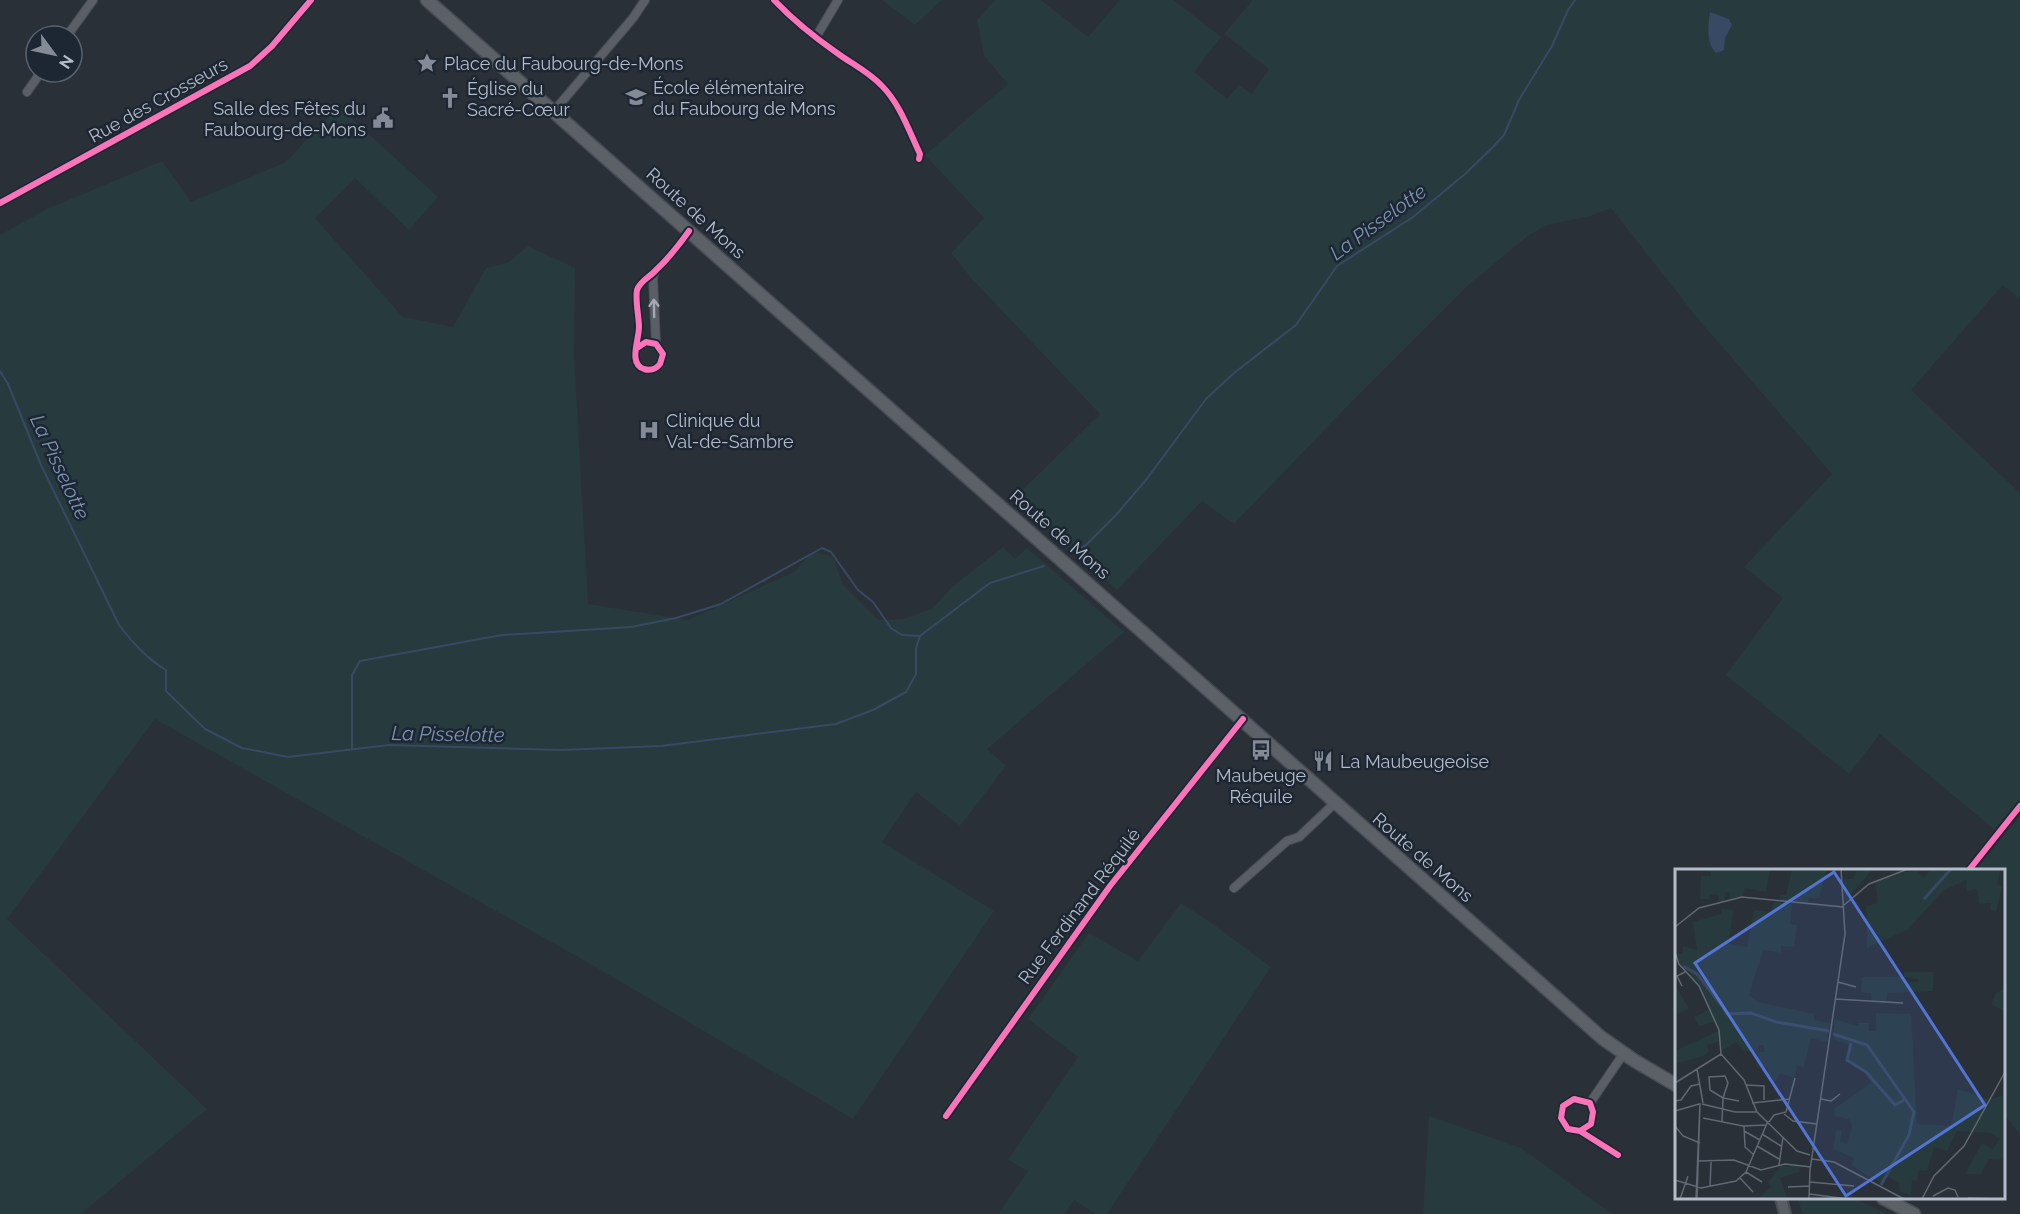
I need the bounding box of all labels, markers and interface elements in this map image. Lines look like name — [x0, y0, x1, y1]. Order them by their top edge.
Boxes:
north arrow — [24, 24, 84, 84]
place icon: Place du Faubourg-de-Mons — [415, 51, 439, 75]
text: N — [55, 52, 77, 72]
street label: Rue des Crosseurs — [85, 53, 231, 147]
place label: Place du Faubourg-de-Mons — [444, 53, 684, 74]
place label: École élémentaire du Faubourg de Mons — [653, 76, 836, 119]
place label: Église du Sacré-Cœur — [467, 77, 570, 120]
school or university icon: École élémentaire du Faubourg de Mons — [624, 85, 648, 109]
church icon: Église du Sacré-Cœur — [438, 86, 462, 110]
place label: Salle des Fêtes du Faubourg-de-Mons — [204, 98, 366, 140]
public building icon: Salle des Fêtes du Faubourg-de-Mons — [371, 106, 395, 130]
street label: Route de Mons — [642, 163, 750, 263]
water label: La Pisselotte — [1325, 179, 1431, 265]
one-way arrow — [648, 298, 660, 318]
place label: Clinique du Val-de-Sambre — [666, 410, 794, 452]
water label: La Pisselotte — [25, 411, 95, 524]
hospital icon: Clinique du Val-de-Sambre — [637, 418, 661, 442]
street label: Route de Mons — [1006, 485, 1115, 583]
water label: La Pisselotte — [391, 721, 505, 747]
bus stop icon: Maubeuge Réquile — [1249, 738, 1273, 762]
restaurant icon: La Maubeugeoise — [1311, 749, 1335, 773]
place label: La Maubeugeoise — [1340, 751, 1489, 772]
place label: Maubeuge Réquile — [1216, 765, 1307, 807]
street label: Route de Mons — [1369, 808, 1478, 906]
street label: Rue Ferdinand Réquilé — [1014, 824, 1145, 988]
inset map — [1675, 869, 2005, 1199]

